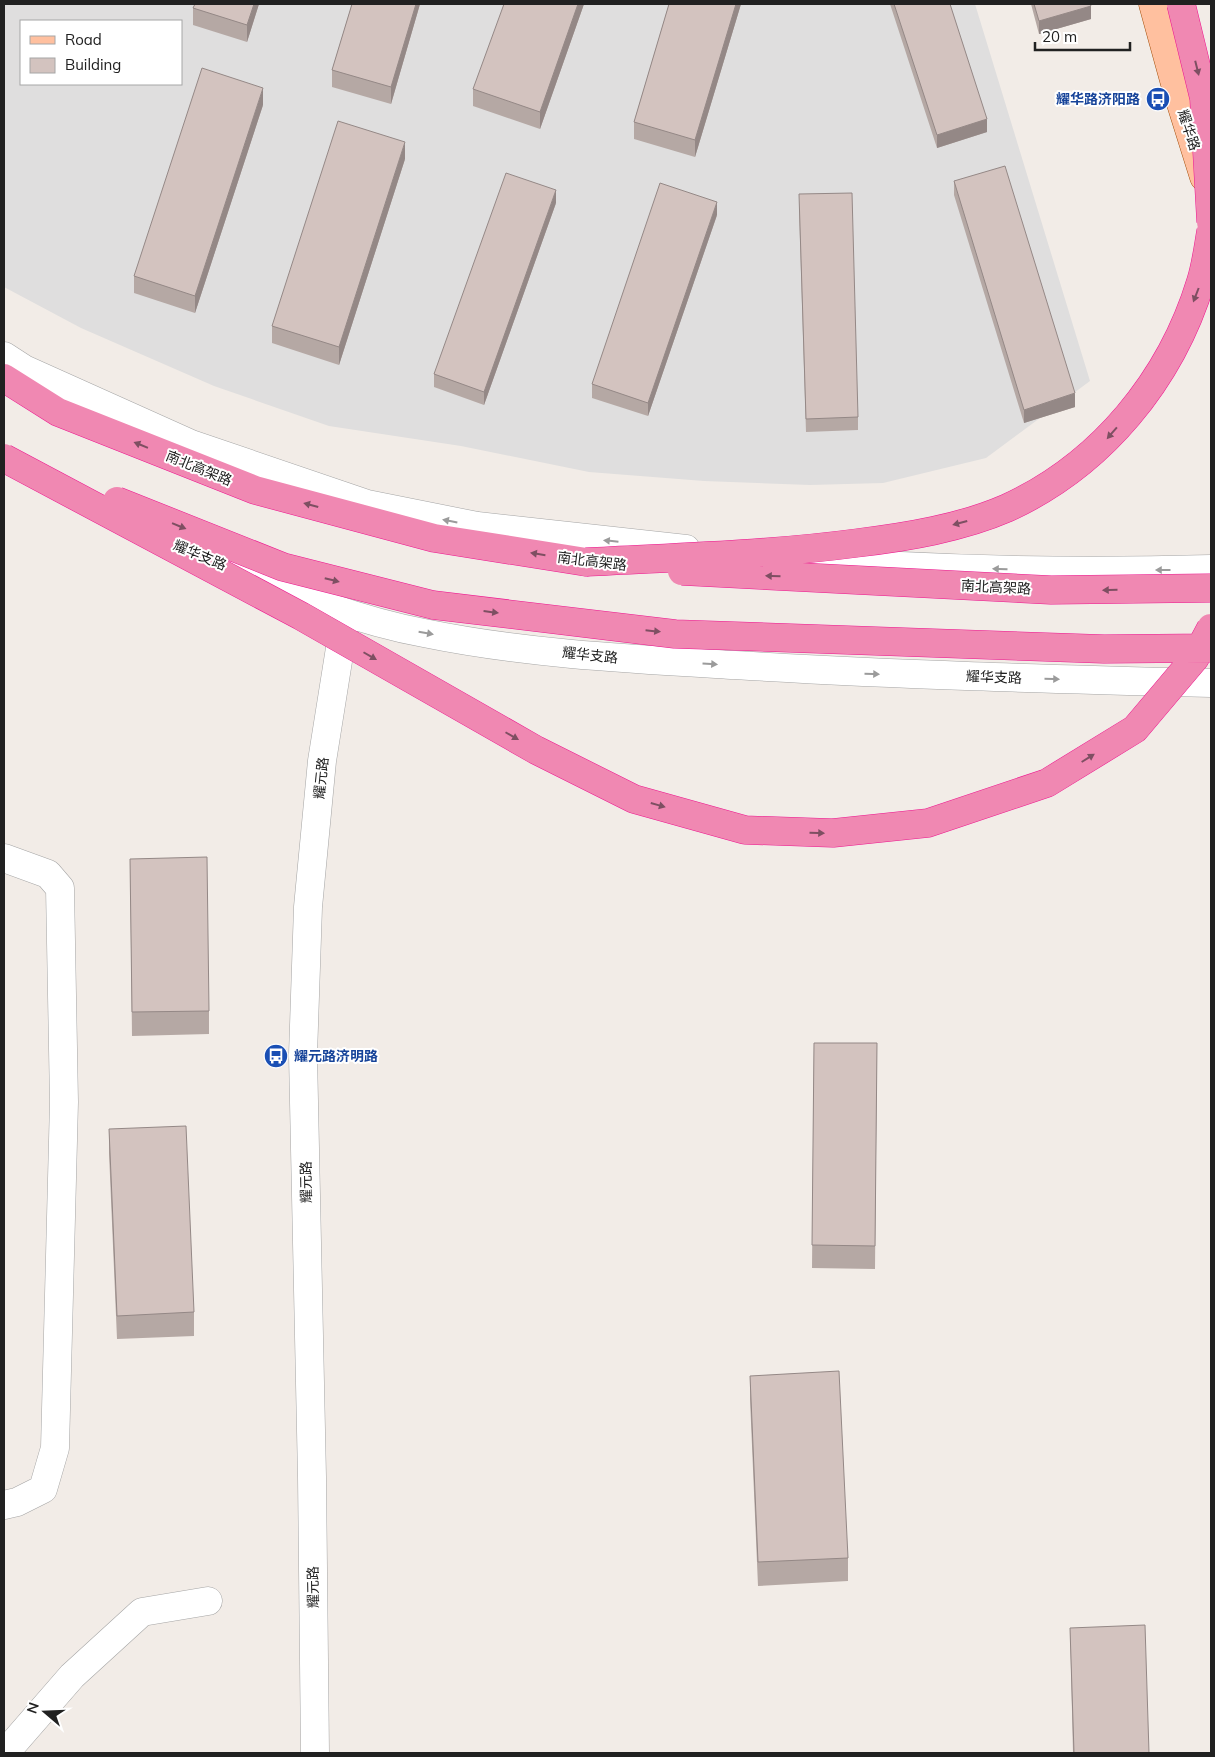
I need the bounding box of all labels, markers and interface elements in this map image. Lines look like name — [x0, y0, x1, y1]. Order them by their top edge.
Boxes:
legend — [20, 20, 182, 85]
scale bar — [1035, 20, 1130, 52]
text: 20 m — [1042, 27, 1077, 46]
text: Road — [65, 30, 102, 49]
text: Building — [65, 55, 121, 74]
one-way arrow — [1193, 60, 1201, 75]
bus stop icon: 耀华路济阳路 — [1145, 86, 1171, 112]
place label: 耀华路济阳路 — [1056, 90, 1140, 108]
street label: 耀华路 — [1174, 107, 1204, 153]
one-way arrow — [1192, 288, 1199, 303]
one-way arrow — [1106, 426, 1118, 438]
one-way arrow — [134, 441, 149, 448]
street label: 南北高架路 — [163, 447, 235, 489]
one-way arrow — [303, 501, 318, 509]
one-way arrow — [442, 516, 458, 524]
one-way arrow — [952, 520, 967, 528]
one-way arrow — [172, 522, 187, 530]
street label: 耀华支路 — [171, 536, 229, 574]
one-way arrow — [603, 537, 619, 545]
street label: 南北高架路 — [556, 548, 628, 574]
one-way arrow — [529, 550, 545, 558]
one-way arrow — [992, 565, 1008, 573]
one-way arrow — [1154, 566, 1170, 574]
one-way arrow — [765, 572, 781, 580]
one-way arrow — [325, 576, 340, 584]
street label: 南北高架路 — [961, 576, 1031, 598]
one-way arrow — [1102, 586, 1118, 594]
one-way arrow — [484, 608, 500, 616]
one-way arrow — [645, 627, 661, 635]
one-way arrow — [419, 630, 435, 638]
street label: 耀华支路 — [561, 643, 619, 667]
one-way arrow — [364, 651, 377, 660]
one-way arrow — [702, 660, 718, 668]
street label: 耀华支路 — [966, 667, 1022, 687]
one-way arrow — [864, 670, 880, 678]
one-way arrow — [1044, 675, 1060, 683]
one-way arrow — [504, 732, 519, 740]
one-way arrow — [1081, 753, 1095, 762]
street label: 耀元路 — [310, 756, 332, 800]
one-way arrow — [651, 802, 666, 810]
one-way arrow — [809, 829, 825, 837]
bus stop icon: 耀元路济明路 — [263, 1043, 289, 1069]
place label: 耀元路济明路 — [294, 1047, 378, 1065]
street label: 耀元路 — [297, 1161, 315, 1203]
street label: 耀元路 — [304, 1566, 322, 1608]
north arrow — [20, 1687, 70, 1737]
text: N — [22, 1700, 43, 1716]

